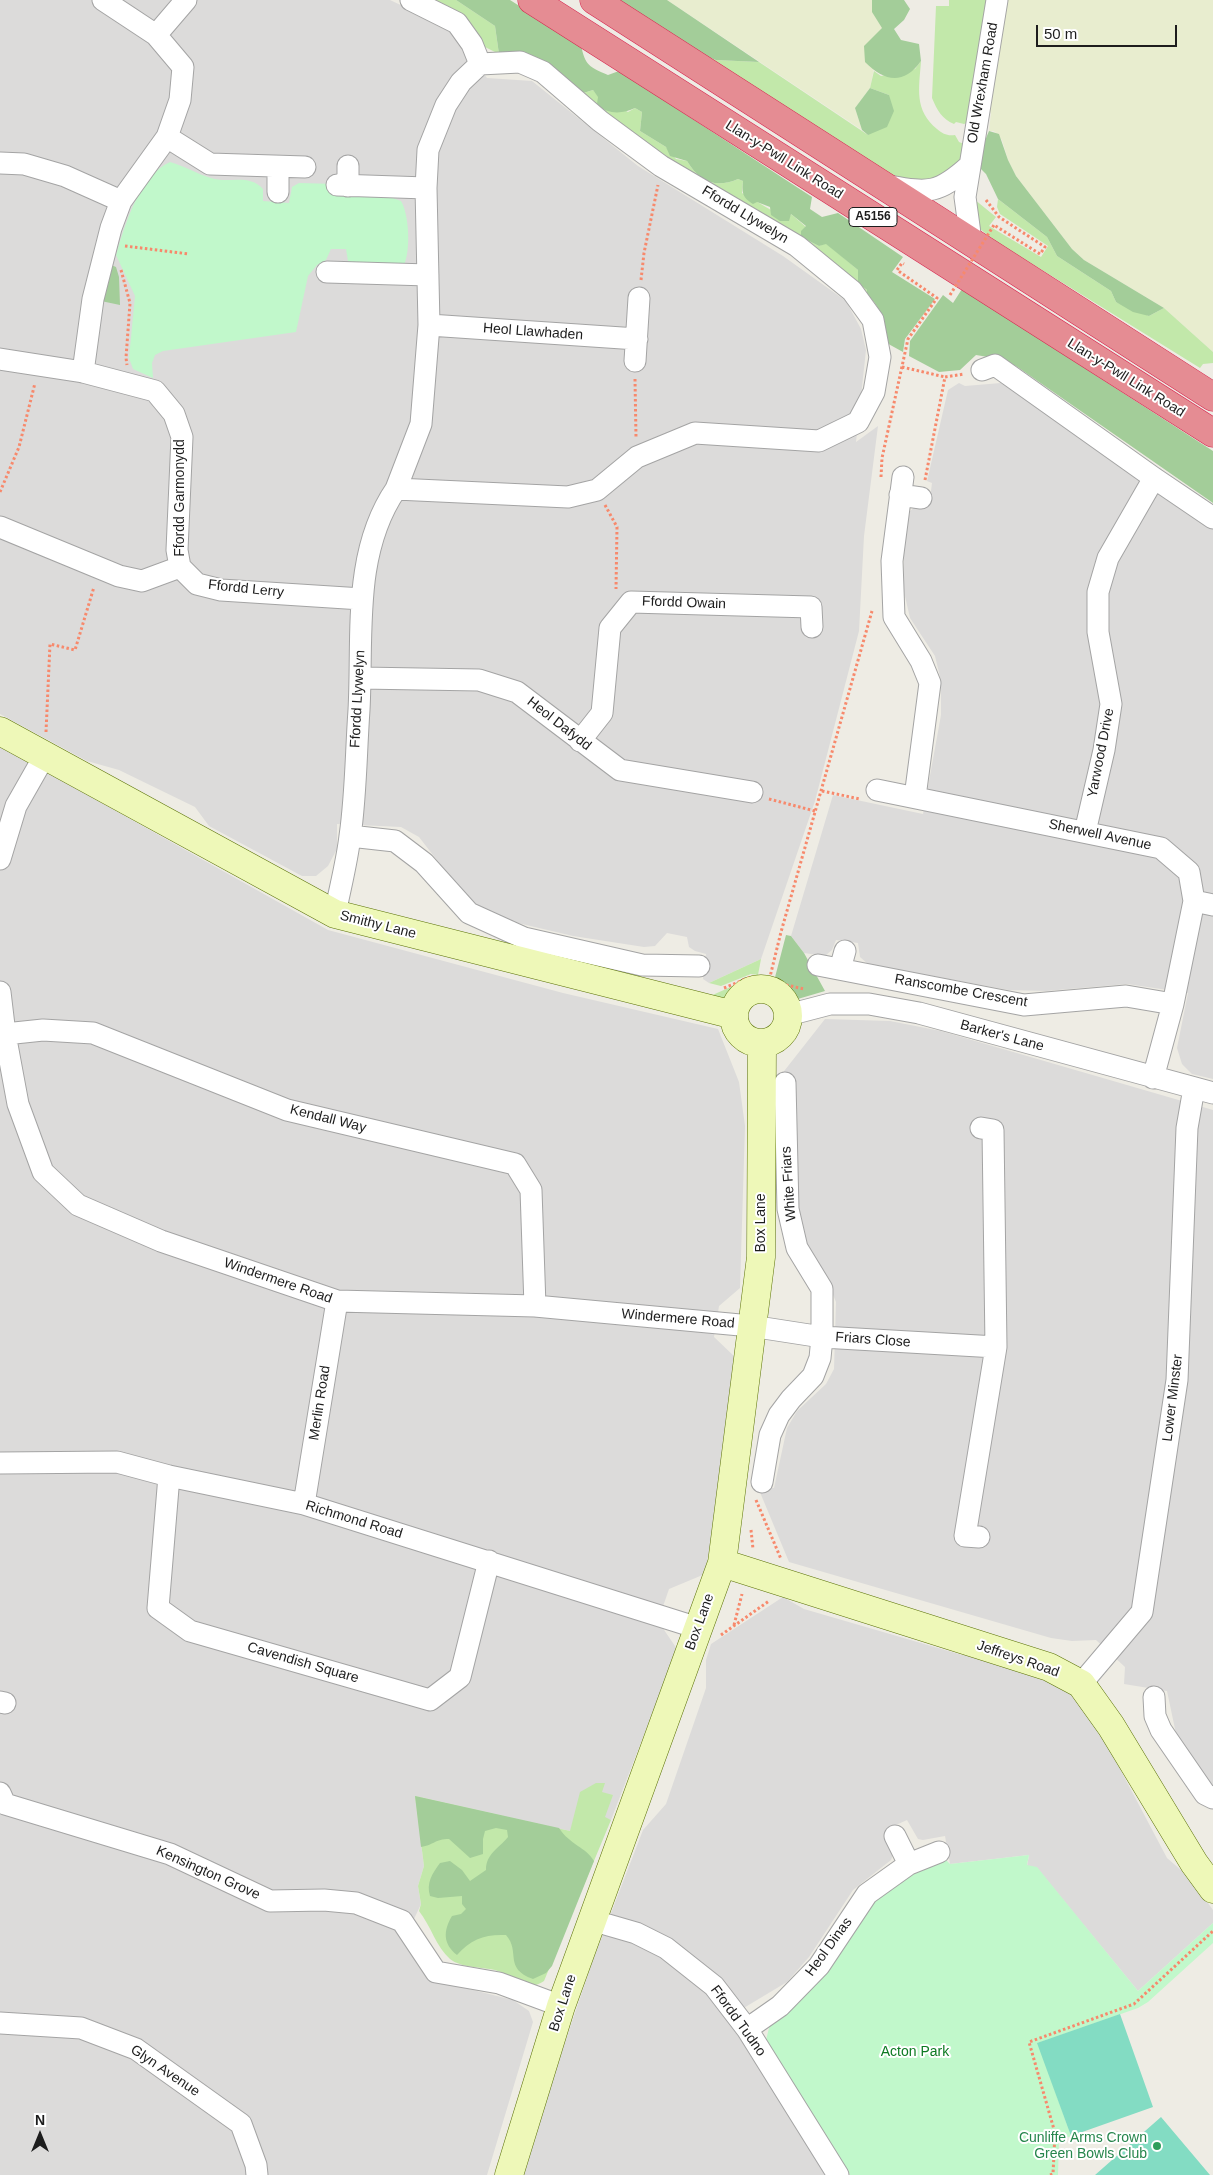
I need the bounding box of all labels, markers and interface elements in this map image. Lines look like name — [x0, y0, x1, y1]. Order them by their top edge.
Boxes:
scale bar — [1038, 15, 1179, 47]
street label: Old Wrexham Road — [964, 21, 1002, 145]
text: 50 m — [1044, 25, 1077, 42]
street label: Llan-y-Pwll Link Road — [722, 117, 846, 203]
street label: Ffordd Llywelyn — [699, 183, 791, 247]
road number: A5156 — [849, 208, 897, 226]
street label: Heol Llawhaden — [482, 320, 584, 344]
street label: Llan-y-Pwll Link Road — [1064, 335, 1188, 421]
street label: Ffordd Garmonydd — [172, 439, 188, 557]
street label: Ffordd Lerry — [207, 577, 285, 601]
street label: Ffordd Owain — [642, 593, 726, 613]
street label: Ffordd Llywelyn — [347, 650, 369, 748]
street label: Heol Dafydd — [523, 694, 595, 754]
street label: Yarwood Drive — [1084, 707, 1118, 799]
street label: Sherwell Avenue — [1047, 816, 1153, 854]
street label: Smithy Lane — [338, 907, 418, 943]
street label: Ranscombe Crescent — [893, 971, 1029, 1011]
street label: Barker's Lane — [958, 1017, 1046, 1055]
street label: Kendall Way — [288, 1101, 368, 1137]
street label: White Friars — [778, 1146, 800, 1222]
street label: Box Lane — [753, 1193, 769, 1253]
street label: Windermere Road — [222, 1255, 334, 1307]
street label: Windermere Road — [621, 1306, 735, 1332]
street label: Friars Close — [835, 1329, 911, 1351]
street label: Lower Minster — [1159, 1353, 1187, 1443]
street label: Merlin Road — [306, 1364, 334, 1442]
street label: Richmond Road — [304, 1497, 404, 1543]
street label: Box Lane — [682, 1591, 718, 1653]
street label: Jeffreys Road — [975, 1637, 1061, 1681]
street label: Cavendish Square — [245, 1639, 361, 1687]
street label: Kensington Grove — [153, 1843, 263, 1903]
street label: Heol Dinas — [802, 1914, 856, 1980]
street label: Box Lane — [546, 1972, 580, 2034]
street label: Ffordd Tudno — [707, 1982, 769, 2060]
street label: Glyn Avenue — [127, 2042, 203, 2100]
park label: Acton Park — [881, 2044, 949, 2060]
north arrow — [15, 2110, 65, 2160]
text: N — [35, 2112, 45, 2128]
place label: Cunliffe Arms Crown Green Bowls Club — [1019, 2130, 1147, 2162]
marker: Cunliffe Arms Crown Green Bowls Club — [1151, 2140, 1163, 2152]

